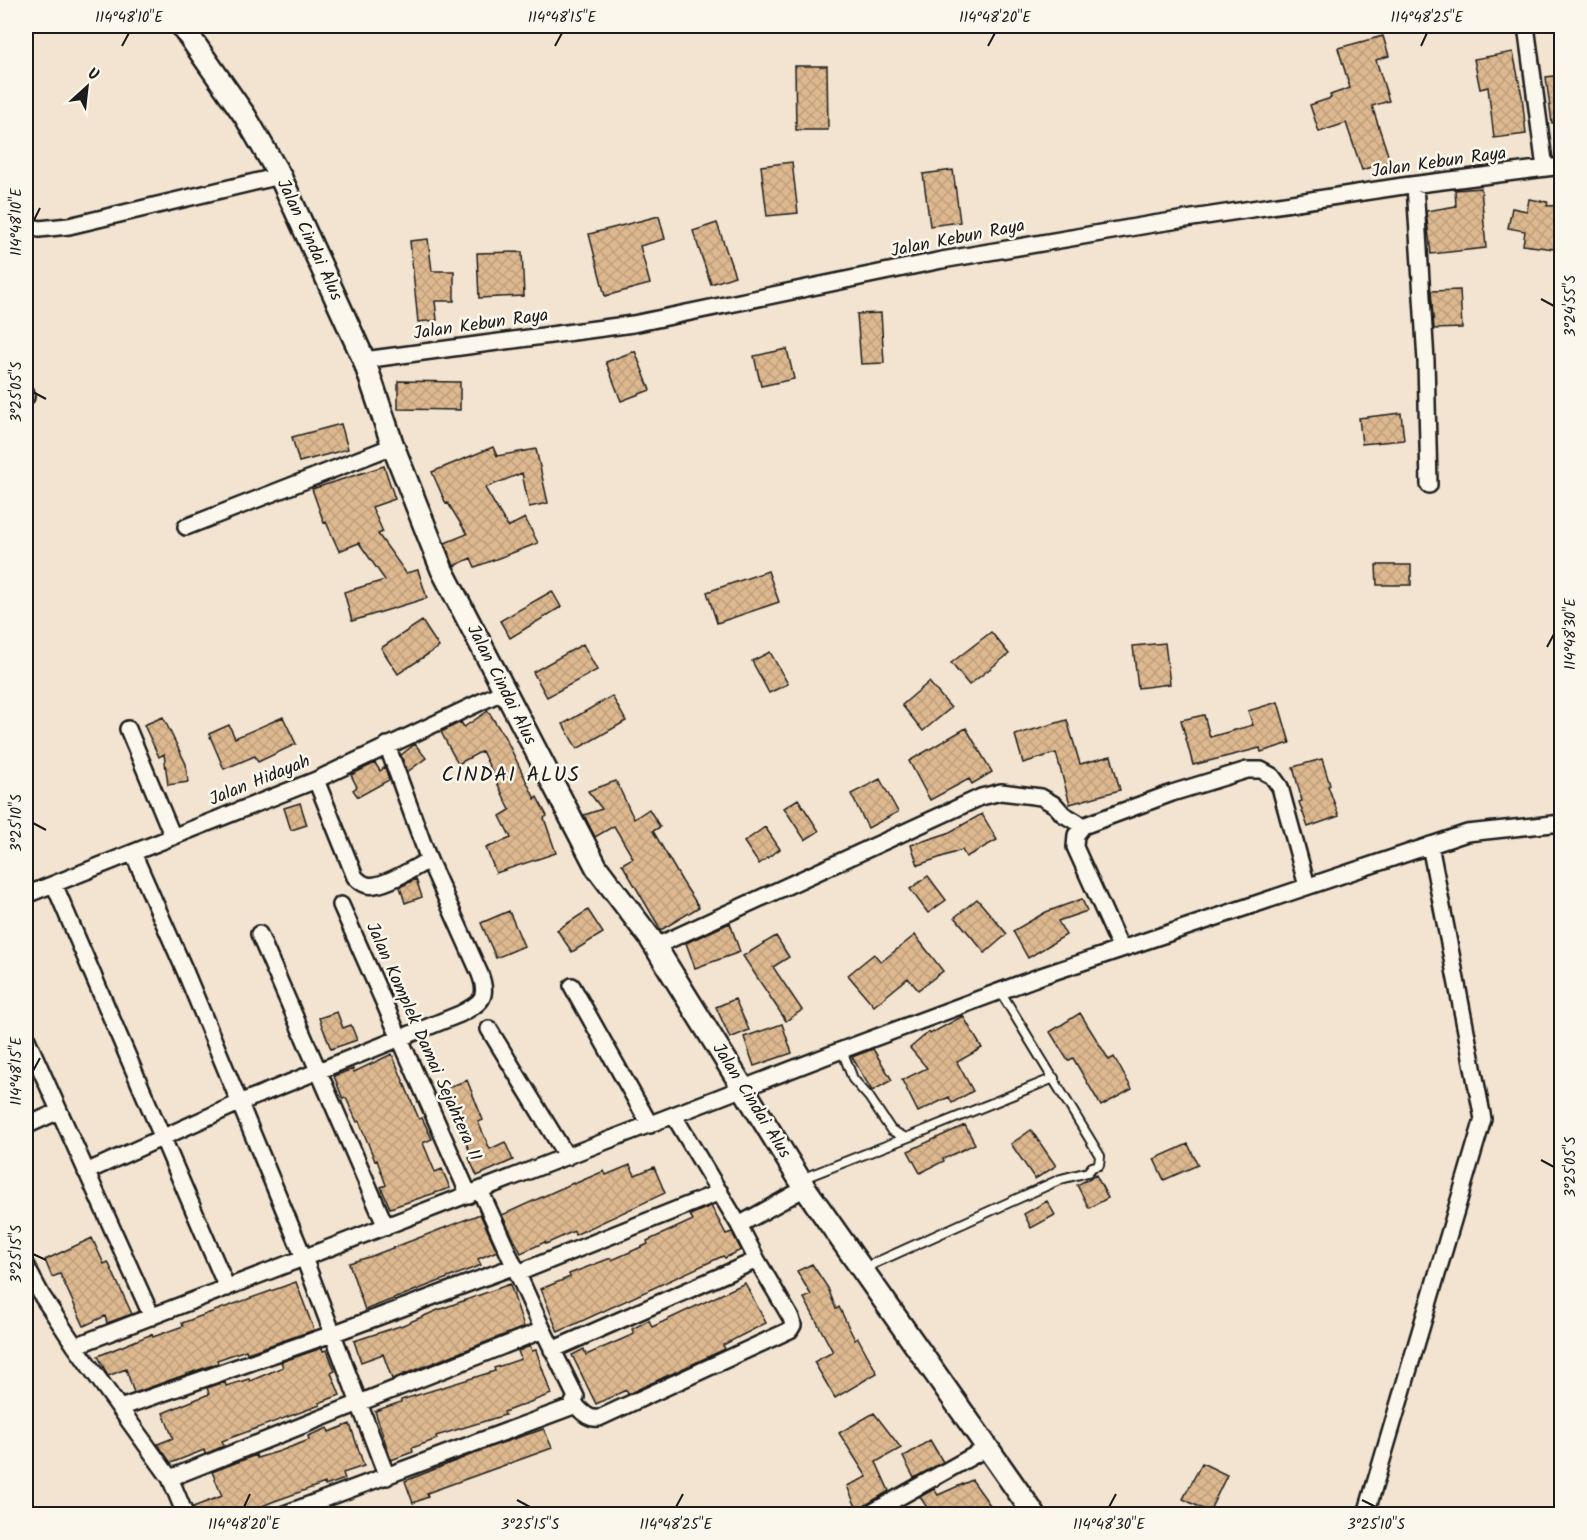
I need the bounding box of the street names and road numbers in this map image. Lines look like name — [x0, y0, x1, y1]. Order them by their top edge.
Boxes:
street label: Jalan Kebun Raya — [1370, 139, 1508, 187]
street label: Jalan Cindai Alus — [268, 174, 350, 306]
street label: Jalan Kebun Raya — [888, 212, 1028, 266]
street label: Jalan Kebun Raya — [412, 301, 550, 349]
street label: Jalan Cindai Alus — [458, 620, 544, 751]
street label: Jalan Hidayah — [205, 748, 315, 814]
street label: Jalan Komplek Damai Sejahtera II — [357, 918, 489, 1166]
street label: Jalan Cindai Alus — [704, 1037, 798, 1165]

